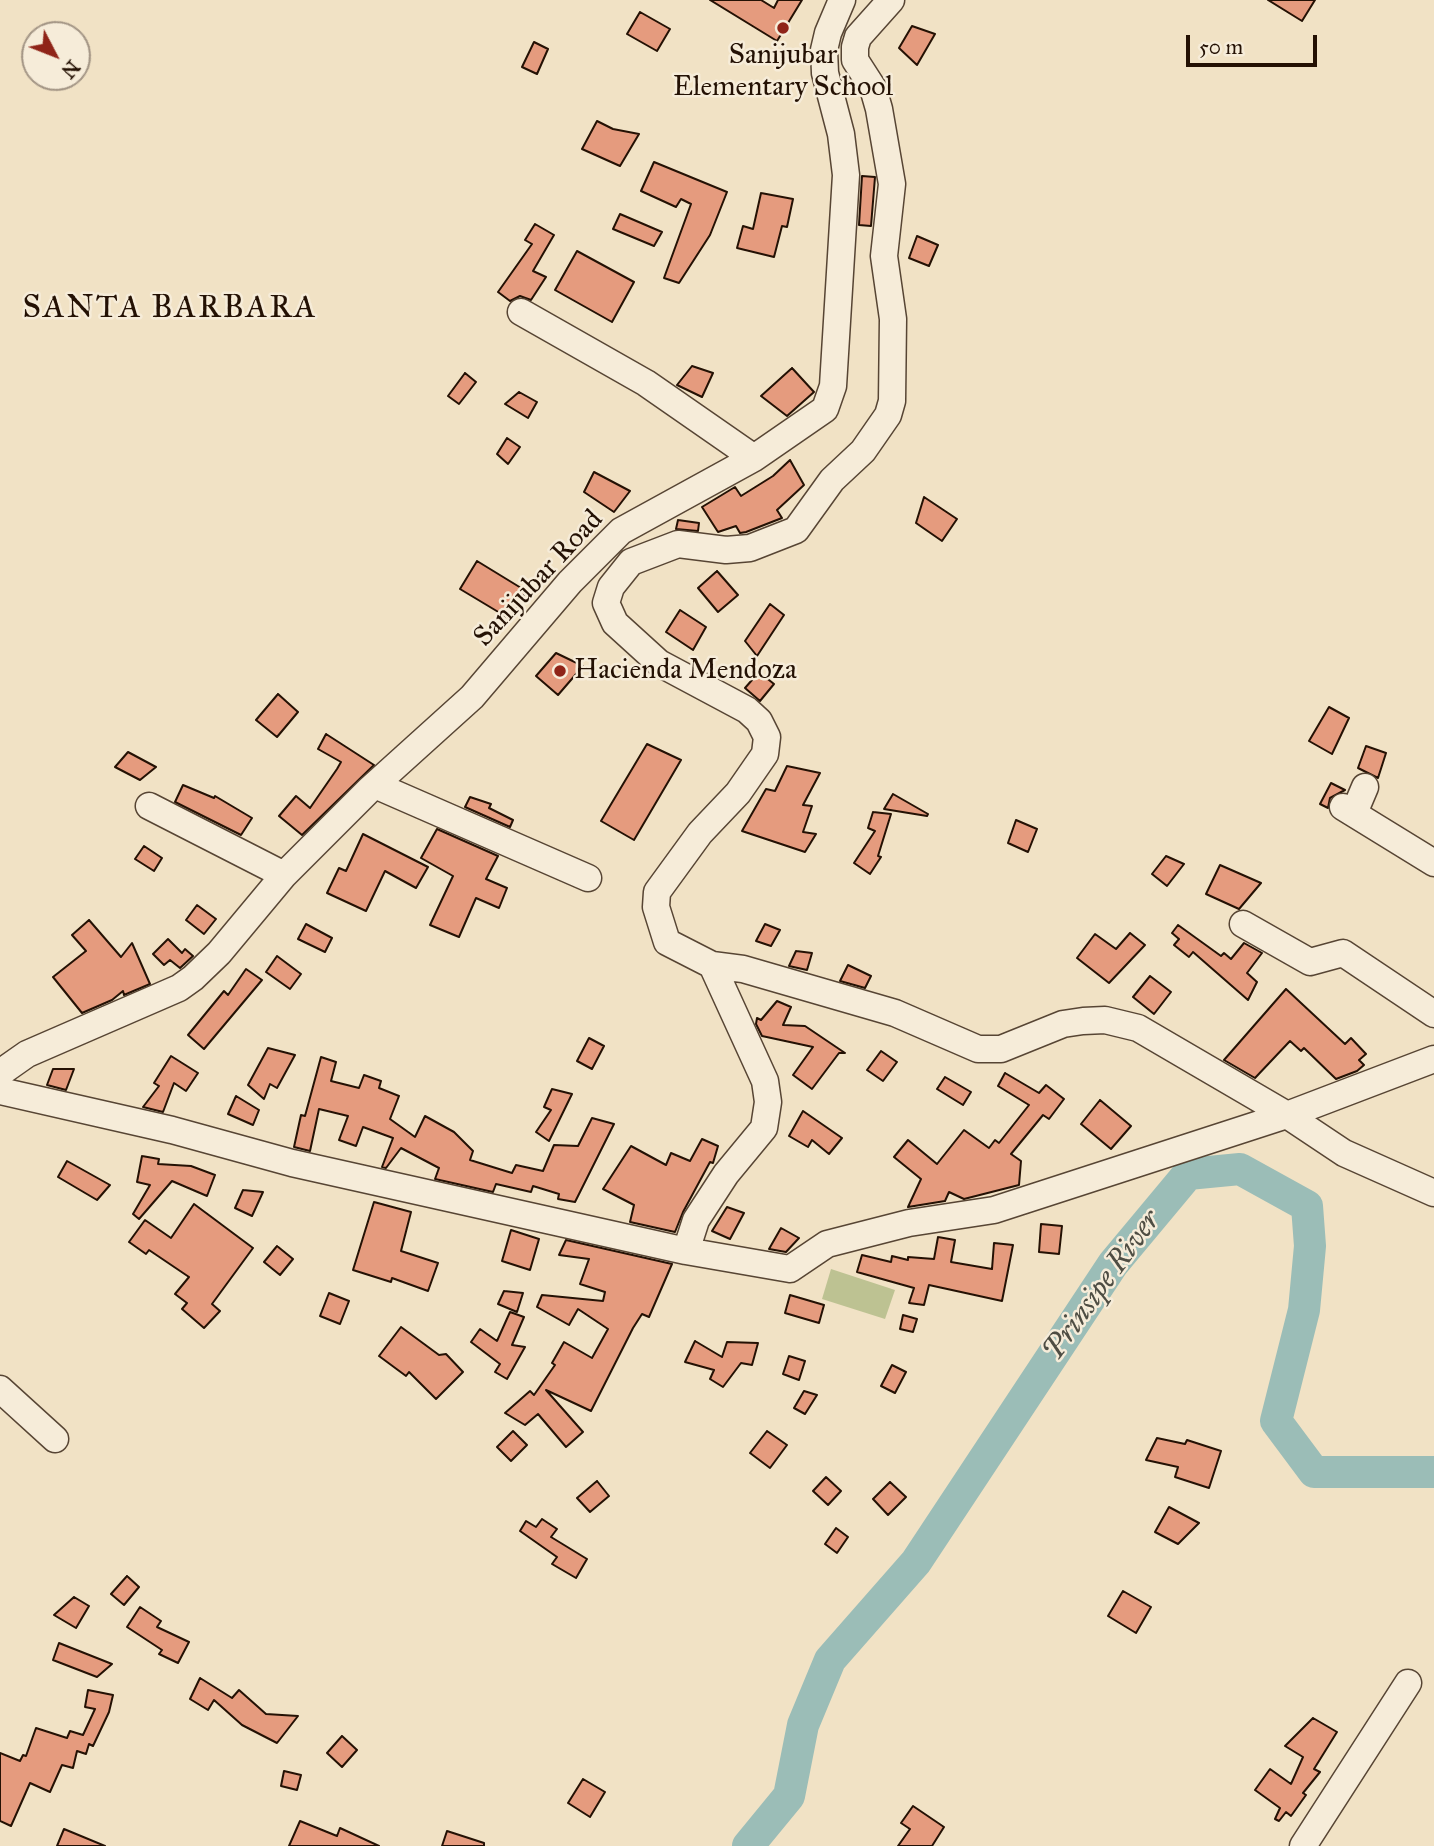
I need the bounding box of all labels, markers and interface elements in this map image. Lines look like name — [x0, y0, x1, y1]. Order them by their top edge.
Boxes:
marker: Sanijubar Elementary School — [775, 20, 791, 36]
north arrow — [21, 21, 91, 91]
scale bar — [1189, 21, 1320, 65]
text: 50 m — [1199, 34, 1243, 60]
place label: Sanijubar Elementary School — [673, 39, 893, 105]
text: N — [57, 55, 84, 83]
district label: SANTA BARBARA — [24, 290, 316, 328]
street label: Sanijubar Road — [467, 504, 611, 654]
place label: Hacienda Mendoza — [574, 654, 797, 688]
marker: Hacienda Mendoza — [552, 663, 568, 679]
water label: Prinsipe River — [1036, 1204, 1170, 1368]

